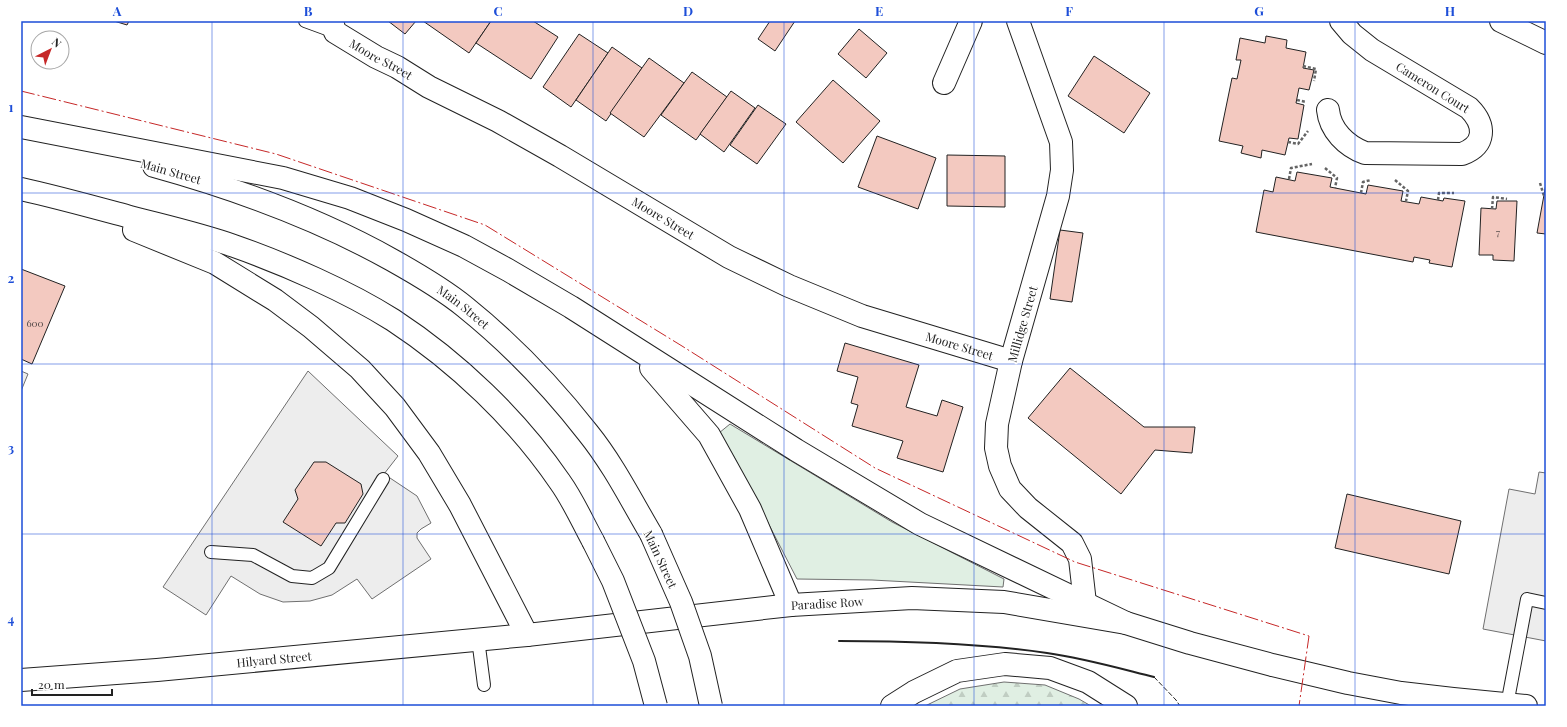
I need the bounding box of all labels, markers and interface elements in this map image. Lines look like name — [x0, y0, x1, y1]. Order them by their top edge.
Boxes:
text: A — [112, 2, 122, 19]
text: B — [304, 2, 313, 19]
text: C — [493, 2, 503, 19]
text: D — [683, 2, 693, 19]
text: E — [875, 2, 883, 19]
text: F — [1065, 2, 1073, 19]
text: G — [1254, 2, 1264, 19]
text: H — [1445, 2, 1455, 19]
north arrow — [30, 30, 70, 70]
text: N — [49, 34, 65, 50]
street label: Moore Street — [347, 35, 416, 83]
street label: Cameron Court — [1393, 58, 1474, 116]
text: 1 — [9, 98, 14, 115]
street label: Main Street — [139, 155, 204, 187]
street label: Moore Street — [629, 193, 698, 243]
house number: 7 — [1496, 225, 1500, 239]
text: 2 — [8, 269, 15, 286]
street label: Main Street — [434, 281, 494, 333]
street label: Millidge Street — [1003, 283, 1041, 364]
house number: 600 — [26, 316, 44, 330]
street label: Moore Street — [924, 328, 996, 363]
text: 3 — [8, 439, 14, 456]
street label: Main Street — [641, 527, 682, 591]
street label: Paradise Row — [790, 593, 865, 613]
text: 4 — [8, 610, 15, 627]
street label: Hilyard Street — [236, 647, 313, 670]
scale bar — [32, 671, 112, 697]
text: 20 m — [38, 676, 65, 692]

